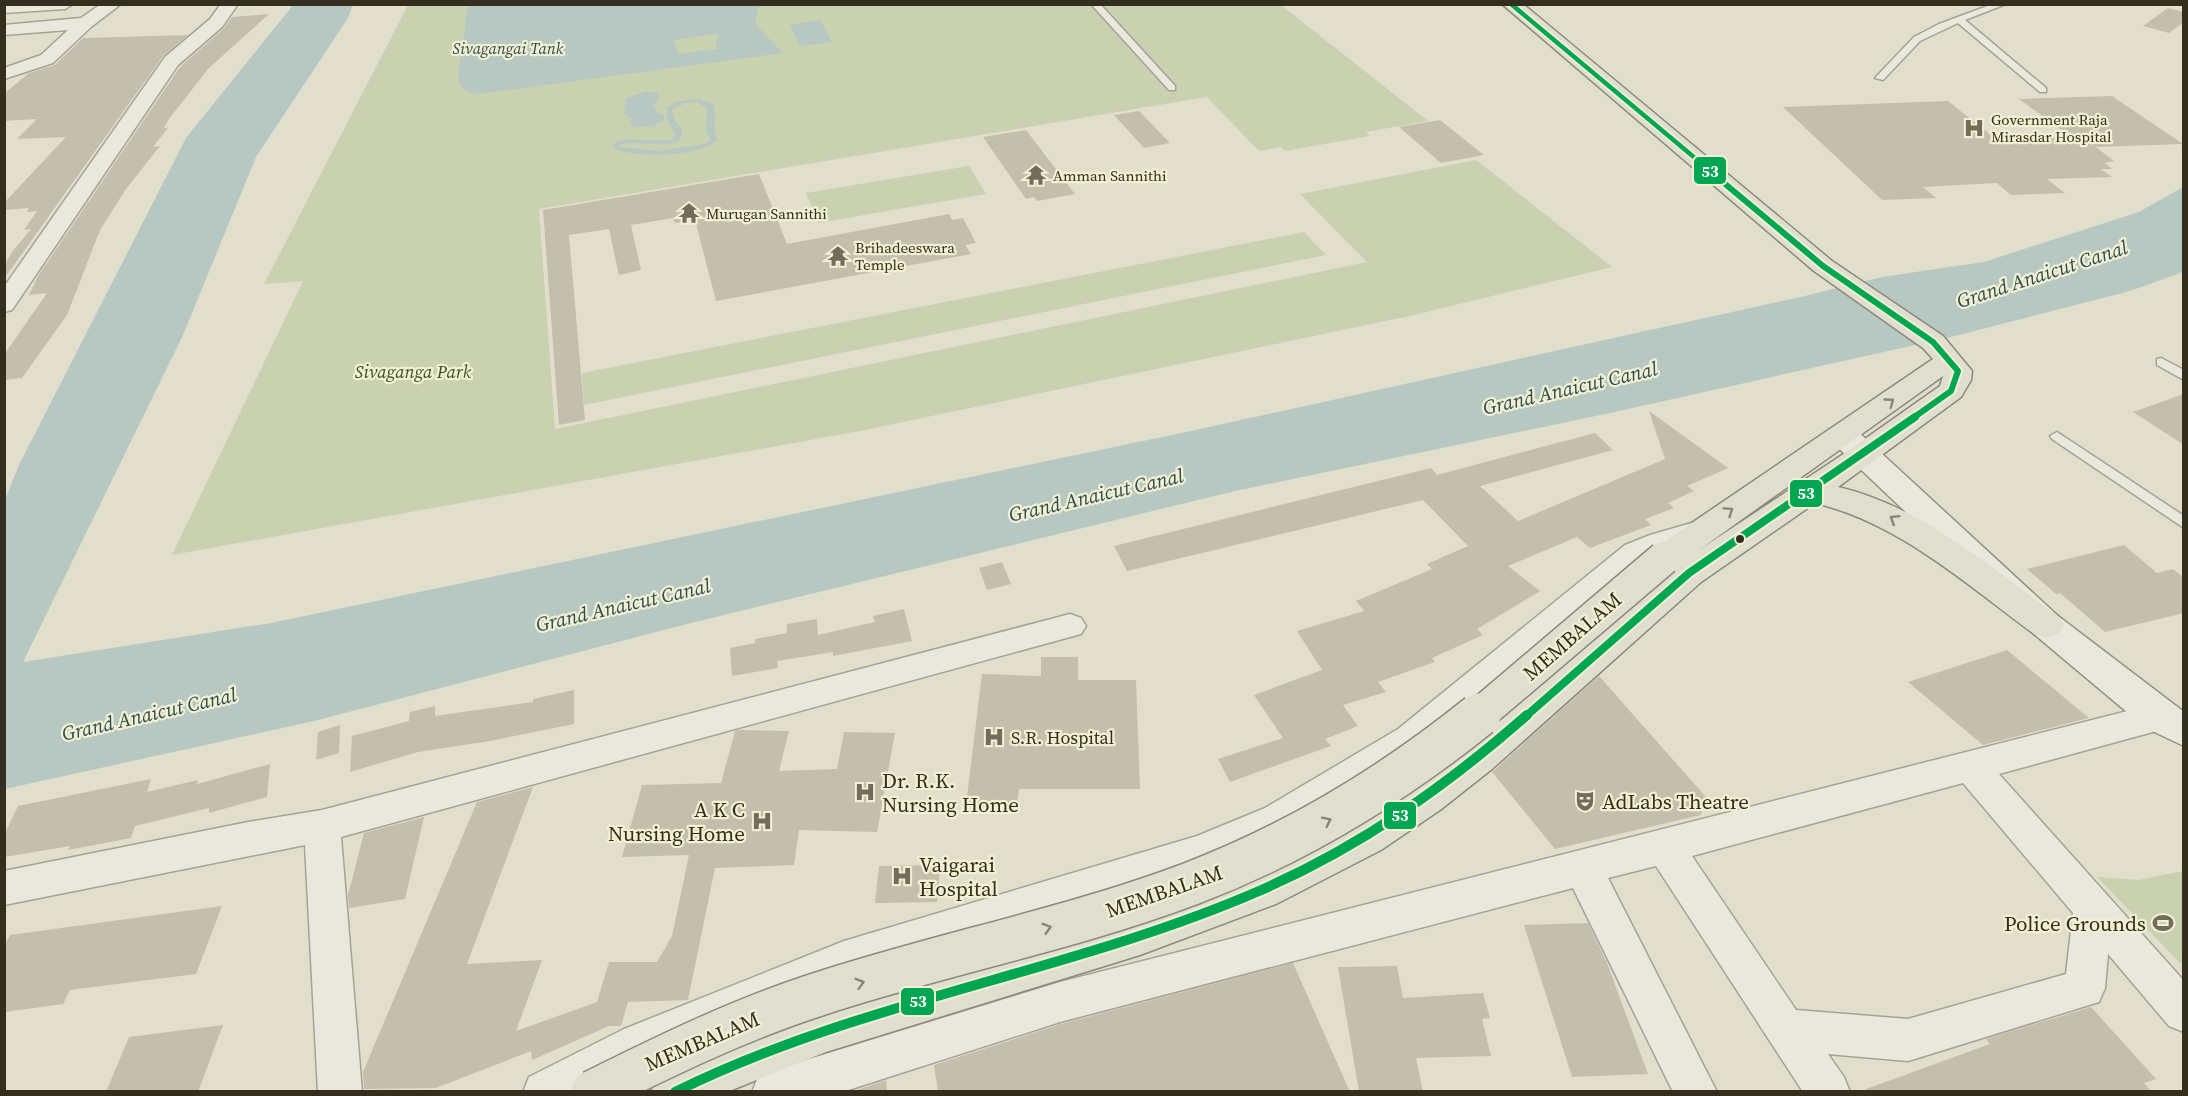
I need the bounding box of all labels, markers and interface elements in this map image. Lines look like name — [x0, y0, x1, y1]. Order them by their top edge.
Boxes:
water label: Sivagangai Tank — [453, 37, 564, 59]
place label: Government Raja Mirasdar Hospital — [1991, 109, 2112, 147]
hospital icon: Government Raja Mirasdar Hospital — [1962, 116, 1986, 140]
line badge: 53 — [1693, 156, 1727, 185]
text: 53 — [1701, 160, 1719, 182]
temple icon: Amman Sannithi — [1024, 163, 1048, 187]
place label: Amman Sannithi — [1053, 165, 1166, 186]
temple icon: Murugan Sannithi — [677, 201, 701, 225]
place label: Murugan Sannithi — [706, 203, 827, 224]
water label: Grand Anaicut Canal — [1953, 233, 2131, 315]
place label: Brihadeeswara Temple — [855, 237, 955, 275]
temple icon: Brihadeeswara Temple — [826, 244, 850, 268]
water label: Grand Anaicut Canal — [1480, 354, 1660, 422]
park label: Sivaganga Park — [355, 359, 472, 384]
one-way arrow — [1883, 398, 1894, 409]
water label: Grand Anaicut Canal — [1006, 461, 1186, 529]
line badge: 53 — [1789, 479, 1823, 508]
text: 53 — [1797, 482, 1815, 504]
one-way arrow — [1722, 508, 1733, 519]
one-way arrow — [1890, 515, 1900, 527]
unlabelled marker — [1734, 533, 1746, 545]
water label: Grand Anaicut Canal — [533, 571, 713, 639]
street label: MEMBALAM — [1516, 585, 1628, 687]
water label: Grand Anaicut Canal — [59, 680, 239, 748]
hospital icon: S.R. Hospital — [982, 725, 1006, 749]
place label: S.R. Hospital — [1011, 725, 1114, 750]
place label: Dr. R.K. Nursing Home — [882, 766, 1019, 819]
hospital icon: Dr. R.K. Nursing Home — [853, 780, 877, 804]
place label: AdLabs Theatre — [1602, 787, 1749, 816]
theatre icon: AdLabs Theatre — [1573, 789, 1597, 813]
place label: A K C Nursing Home — [608, 795, 745, 848]
line badge: 53 — [1383, 801, 1417, 830]
text: 53 — [1391, 804, 1409, 826]
hospital icon: A K C Nursing Home — [750, 809, 774, 833]
one-way arrow — [1320, 817, 1331, 828]
place label: Vaigarai Hospital — [919, 850, 998, 903]
street label: MEMBALAM — [1102, 857, 1226, 925]
hospital icon: Vaigarai Hospital — [890, 864, 914, 888]
place label: Police Grounds — [2004, 909, 2146, 938]
sports icon: Police Grounds — [2151, 911, 2175, 935]
one-way arrow — [1041, 923, 1052, 935]
one-way arrow — [855, 977, 865, 990]
line badge: 53 — [900, 987, 935, 1016]
text: 53 — [909, 990, 927, 1012]
street label: MEMBALAM — [640, 1004, 764, 1078]

